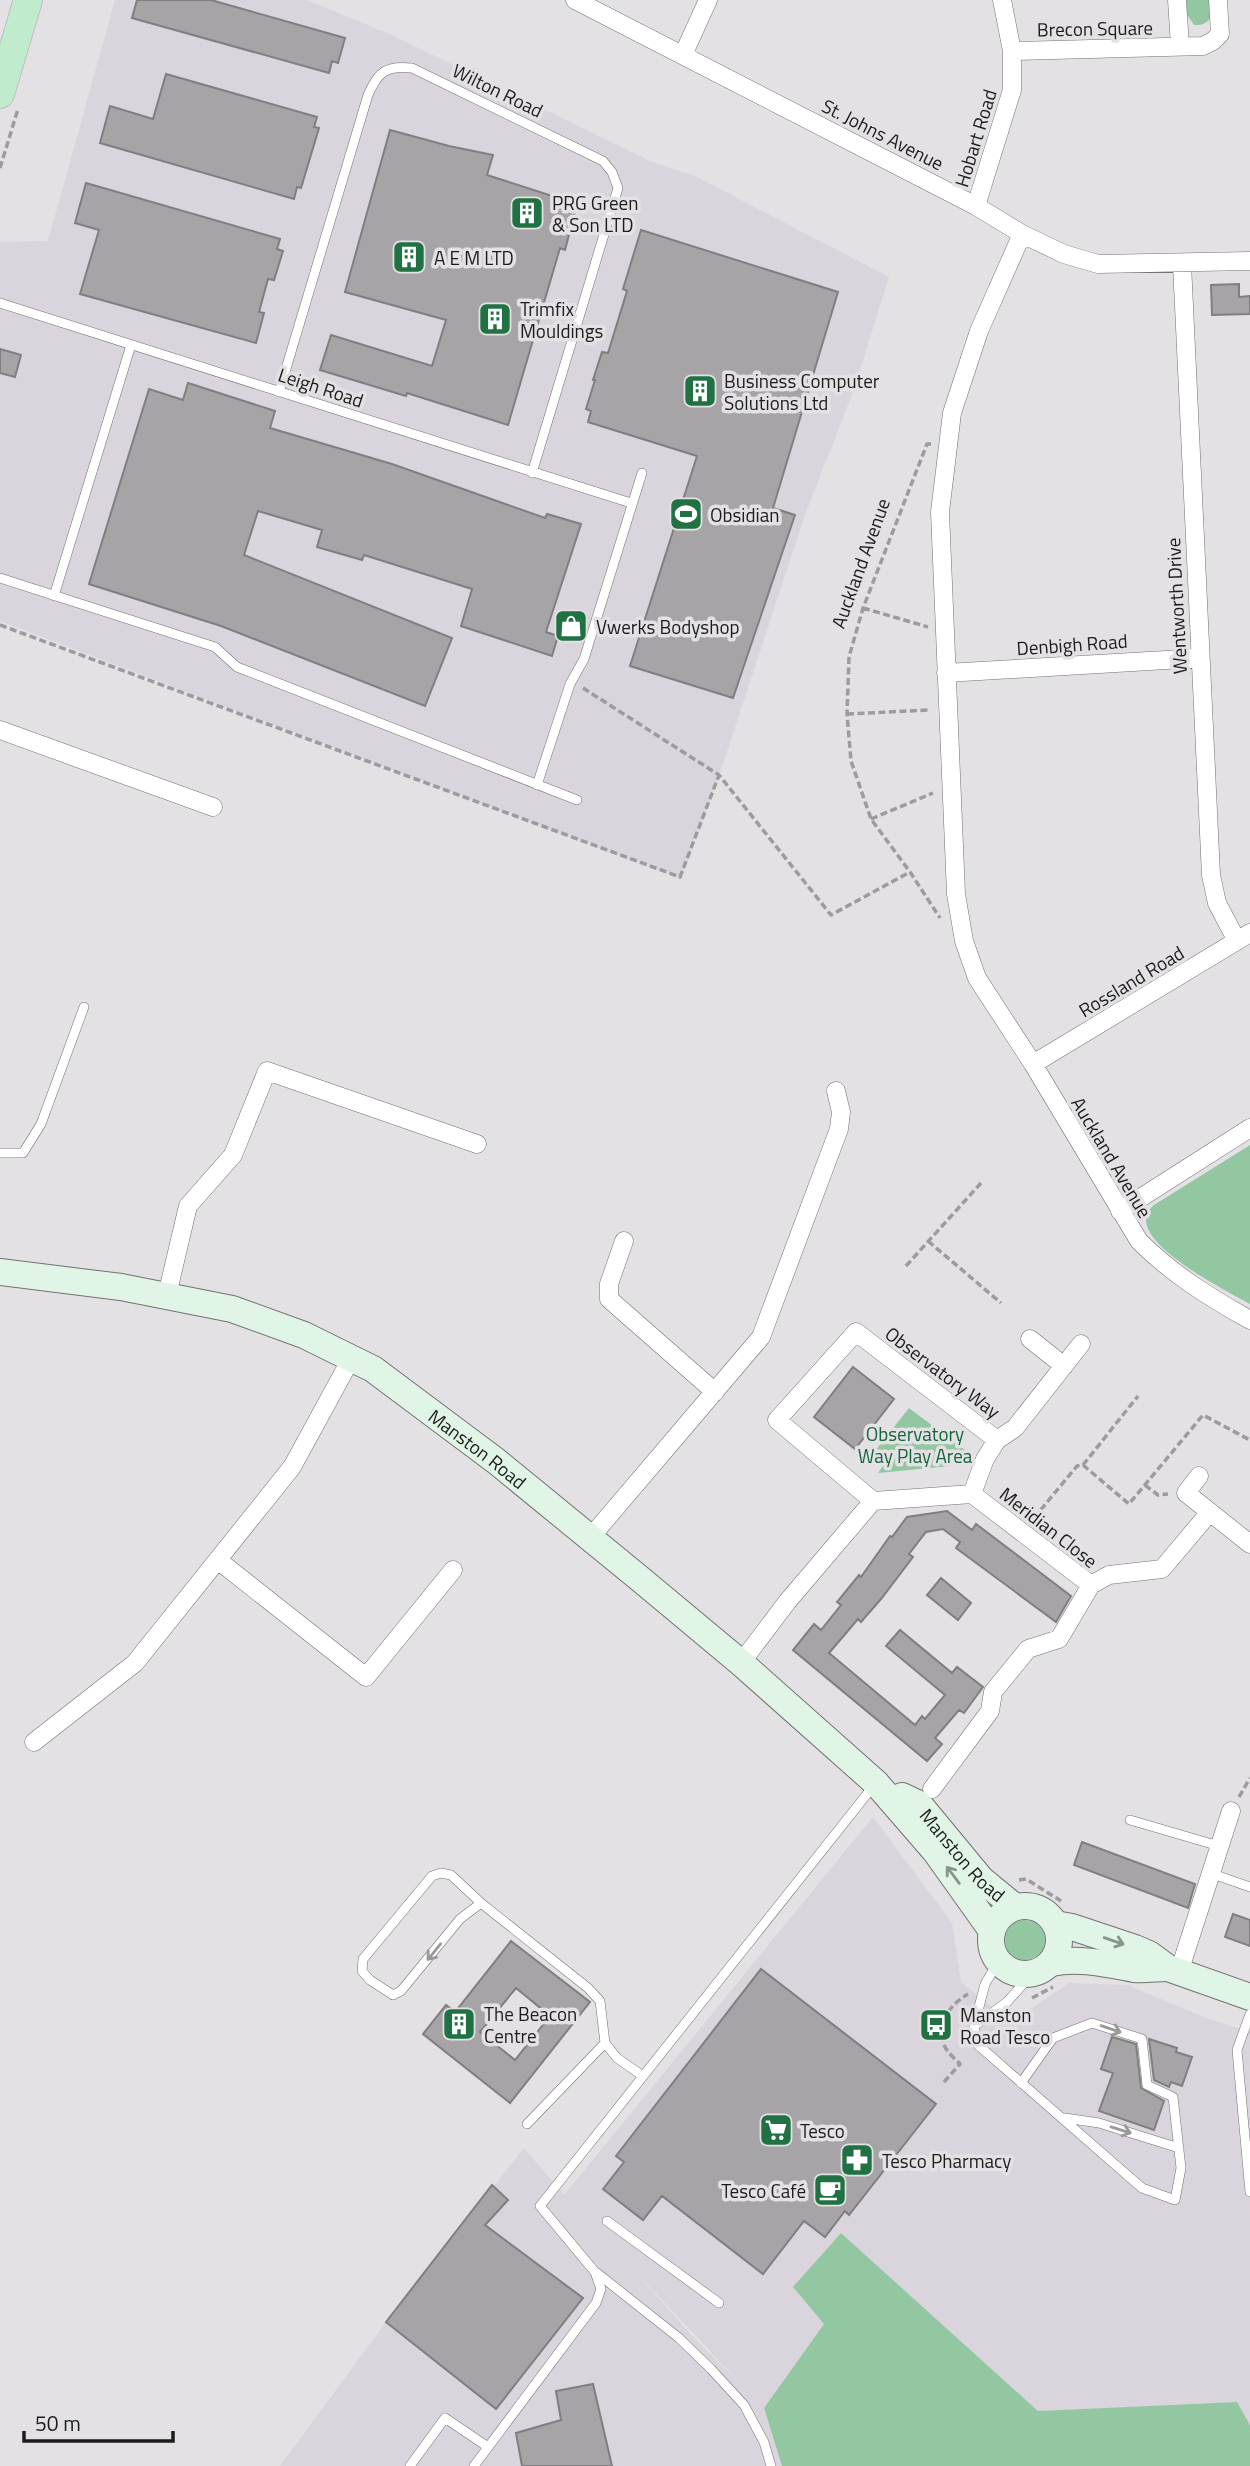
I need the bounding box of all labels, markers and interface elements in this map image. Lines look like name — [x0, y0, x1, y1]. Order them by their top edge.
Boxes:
street label: Brecon Square — [1037, 12, 1153, 44]
street label: Wilton Road — [448, 56, 548, 124]
street label: Hobart Road — [946, 86, 1004, 190]
street label: St. Johns Avenue — [817, 91, 949, 177]
place label: PRG Green & Son LTD — [552, 188, 638, 239]
building icon: PRG Green & Son LTD — [508, 194, 546, 232]
building icon: A E M LTD — [390, 238, 428, 276]
place label: A E M LTD — [434, 243, 514, 272]
place label: Trimfix Mouldings — [520, 294, 604, 345]
building icon: Trimfix Mouldings — [476, 300, 514, 338]
street label: Leigh Road — [275, 360, 367, 414]
place label: Business Computer Solutions Ltd — [724, 366, 880, 417]
building icon: Business Computer Solutions Ltd — [681, 372, 719, 410]
street label: Auckland Avenue — [823, 494, 897, 632]
sports icon: Obsidian — [667, 495, 705, 533]
place label: Obsidian — [710, 500, 779, 529]
street label: Wentworth Drive — [1158, 537, 1194, 675]
shop icon: Vwerks Bodyshop — [552, 607, 590, 645]
place label: Vwerks Bodyshop — [596, 612, 739, 641]
street label: Denbigh Road — [1015, 626, 1129, 662]
street label: Rossland Road — [1073, 938, 1189, 1024]
street label: Auckland Avenue — [1064, 1091, 1160, 1223]
street label: Observatory Way — [879, 1319, 1007, 1425]
street label: Manston Road — [423, 1401, 533, 1495]
park label: Observatory Way Play Area — [858, 1419, 973, 1470]
street label: Meridian Close — [994, 1479, 1104, 1575]
street label: Manston Road — [913, 1802, 1012, 1908]
one-way arrow — [946, 1866, 960, 1885]
one-way arrow — [1102, 1936, 1124, 1948]
one-way arrow — [426, 1942, 442, 1960]
place label: The Beacon Centre — [484, 1999, 577, 2050]
place label: Manston Road Tesco — [960, 2000, 1050, 2051]
building icon: The Beacon Centre — [440, 2005, 478, 2043]
bus stop icon: Manston Road Tesco — [917, 2006, 955, 2044]
one-way arrow — [1100, 2024, 1122, 2036]
supermarket icon: Tesco — [757, 2111, 795, 2149]
place label: Tesco — [800, 2116, 845, 2145]
one-way arrow — [1110, 2125, 1132, 2138]
pharmacy icon: Tesco Pharmacy — [838, 2141, 876, 2179]
place label: Tesco Pharmacy — [882, 2146, 1012, 2175]
cafe icon: Tesco Café — [811, 2171, 849, 2209]
place label: Tesco Café — [721, 2176, 806, 2205]
scale bar — [24, 2400, 173, 2444]
text: 50 m — [35, 2407, 81, 2439]

